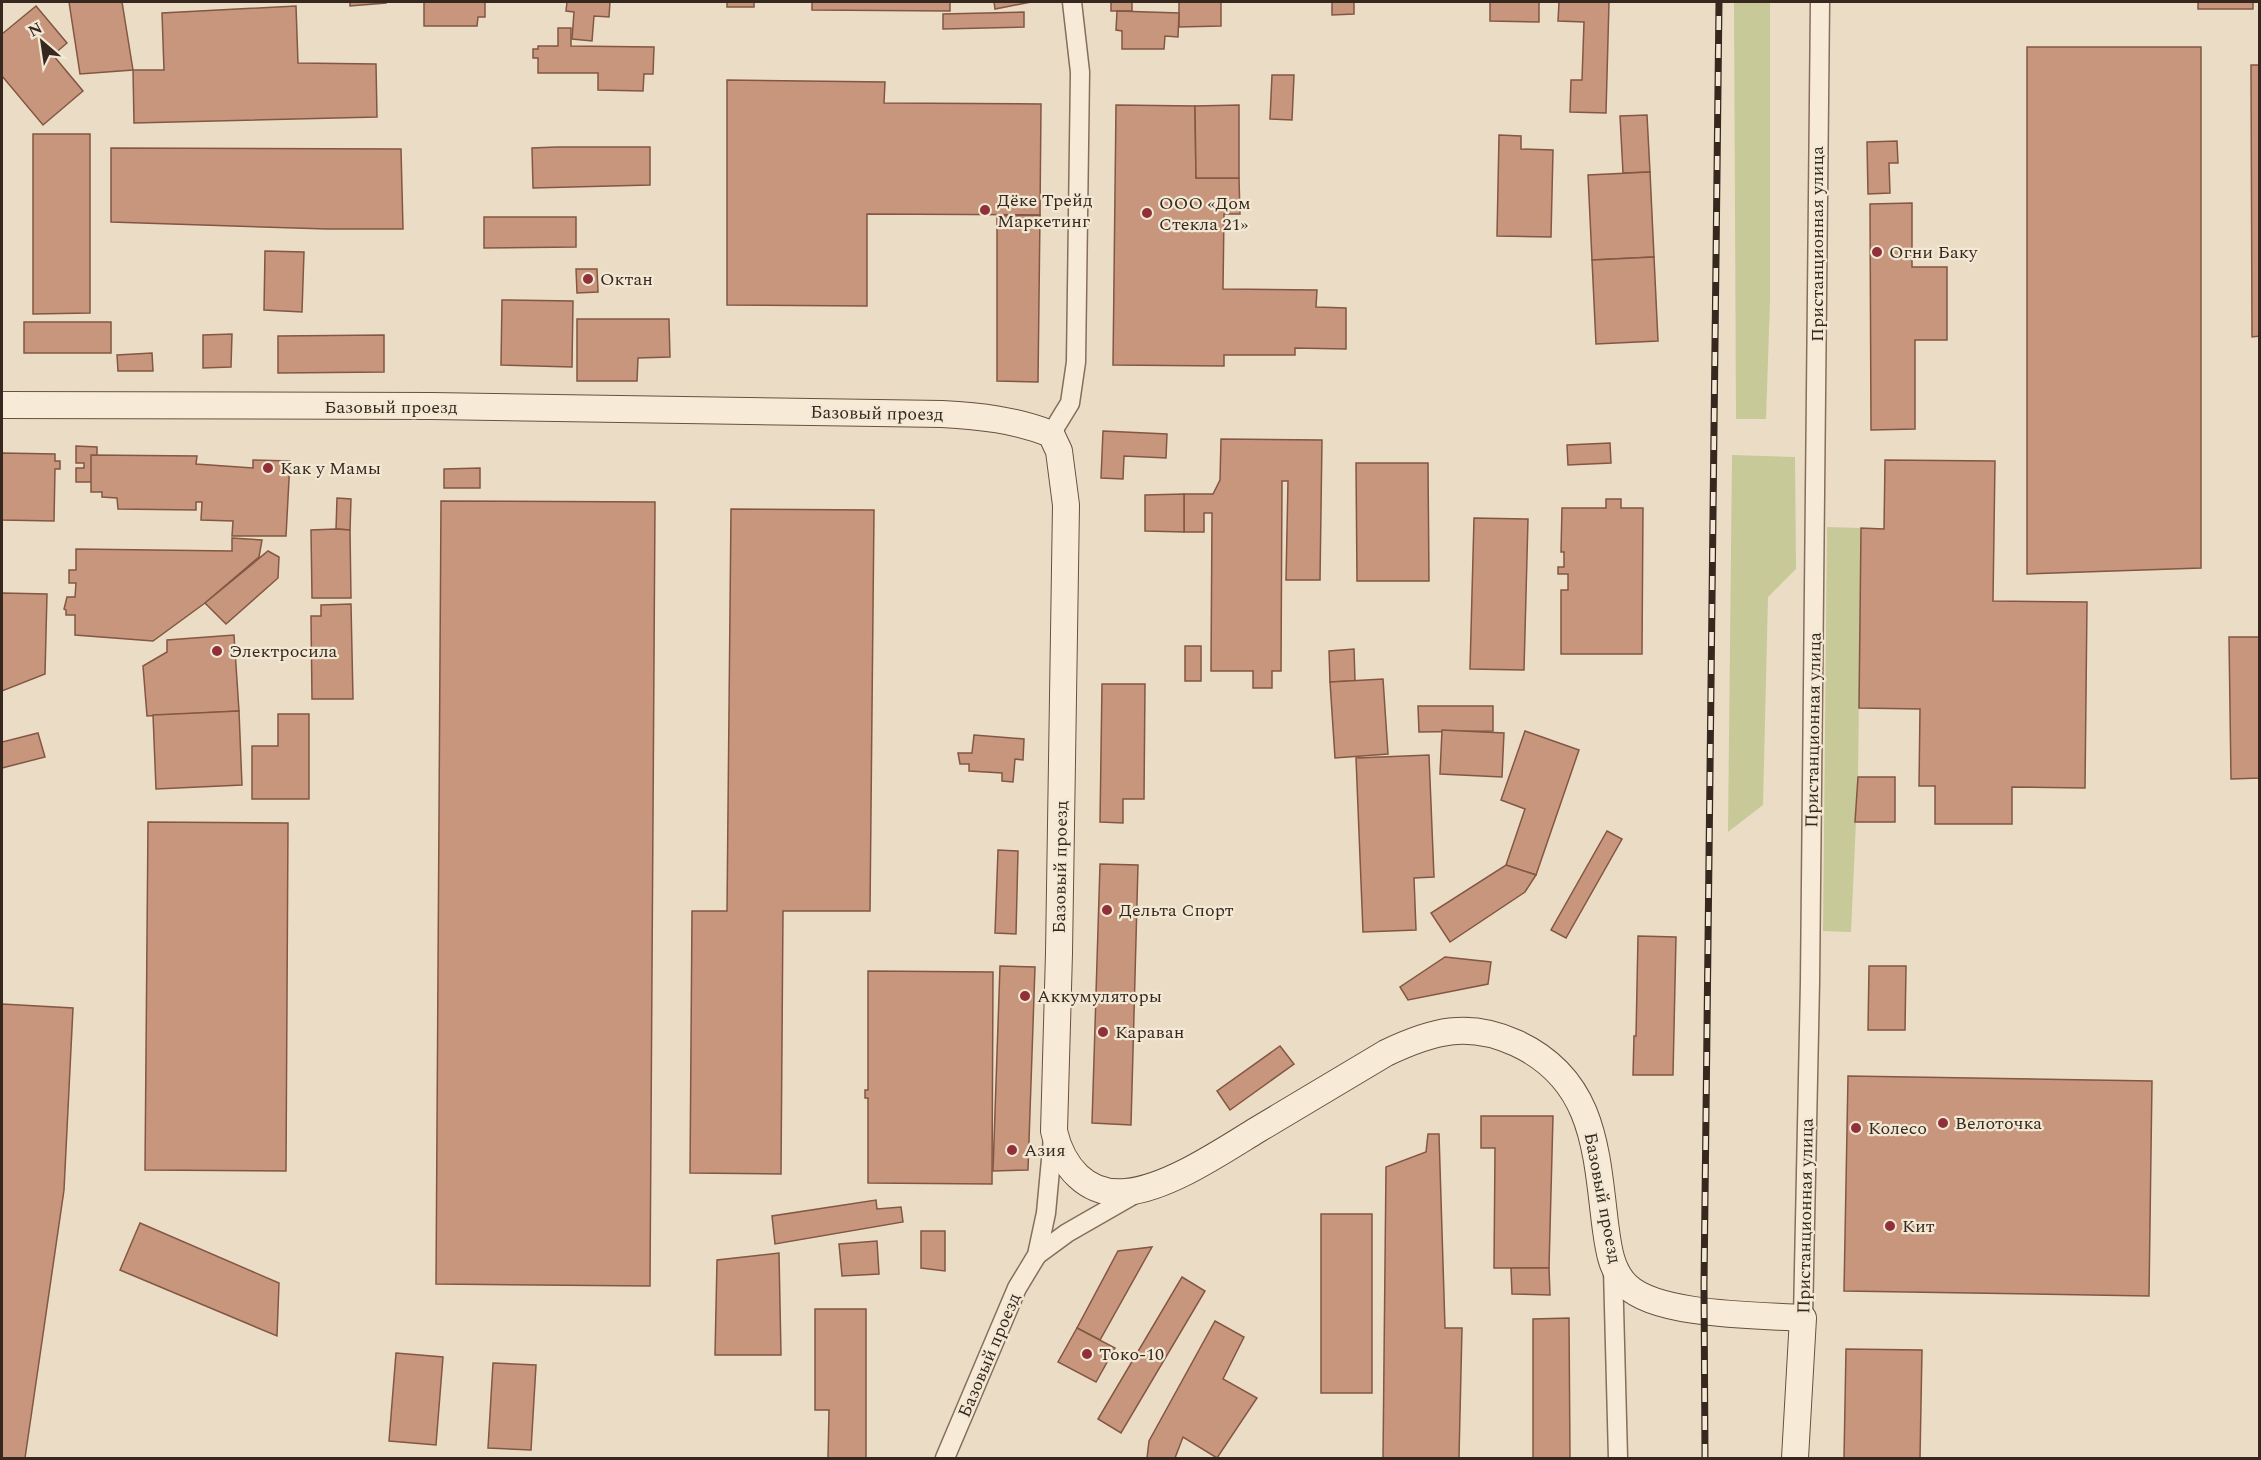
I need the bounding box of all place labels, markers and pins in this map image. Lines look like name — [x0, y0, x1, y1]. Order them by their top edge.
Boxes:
place label: Дёке Трейд Маркетинг — [997, 187, 1093, 235]
place label: ООО «Дом Стекла 21» — [1159, 190, 1251, 238]
marker: Дёке Трейд Маркетинг — [978, 203, 992, 217]
marker: ООО «Дом Стекла 21» — [1140, 206, 1154, 220]
place label: Огни Баку — [1889, 239, 1979, 266]
marker: Огни Баку — [1870, 245, 1884, 259]
place label: Октан — [600, 266, 653, 293]
marker: Октан — [581, 272, 595, 286]
place label: Как у Мамы — [280, 455, 381, 482]
marker: Как у Мамы — [261, 461, 275, 475]
place label: Электросила — [229, 638, 338, 665]
marker: Электросила — [210, 644, 224, 658]
place label: Дельта Спорт — [1119, 897, 1234, 924]
marker: Дельта Спорт — [1100, 903, 1114, 917]
place label: Аккумуляторы — [1037, 983, 1162, 1010]
marker: Аккумуляторы — [1018, 989, 1032, 1003]
place label: Караван — [1115, 1019, 1184, 1046]
marker: Караван — [1096, 1025, 1110, 1039]
place label: Велоточка — [1955, 1110, 2042, 1137]
place label: Колесо — [1868, 1115, 1927, 1142]
marker: Велоточка — [1936, 1116, 1950, 1130]
marker: Колесо — [1849, 1121, 1863, 1135]
place label: Азия — [1024, 1137, 1066, 1164]
marker: Азия — [1005, 1143, 1019, 1157]
place label: Кит — [1902, 1213, 1935, 1240]
marker: Кит — [1883, 1219, 1897, 1233]
place label: Токо-10 — [1099, 1341, 1164, 1368]
marker: Токо-10 — [1080, 1347, 1094, 1361]

